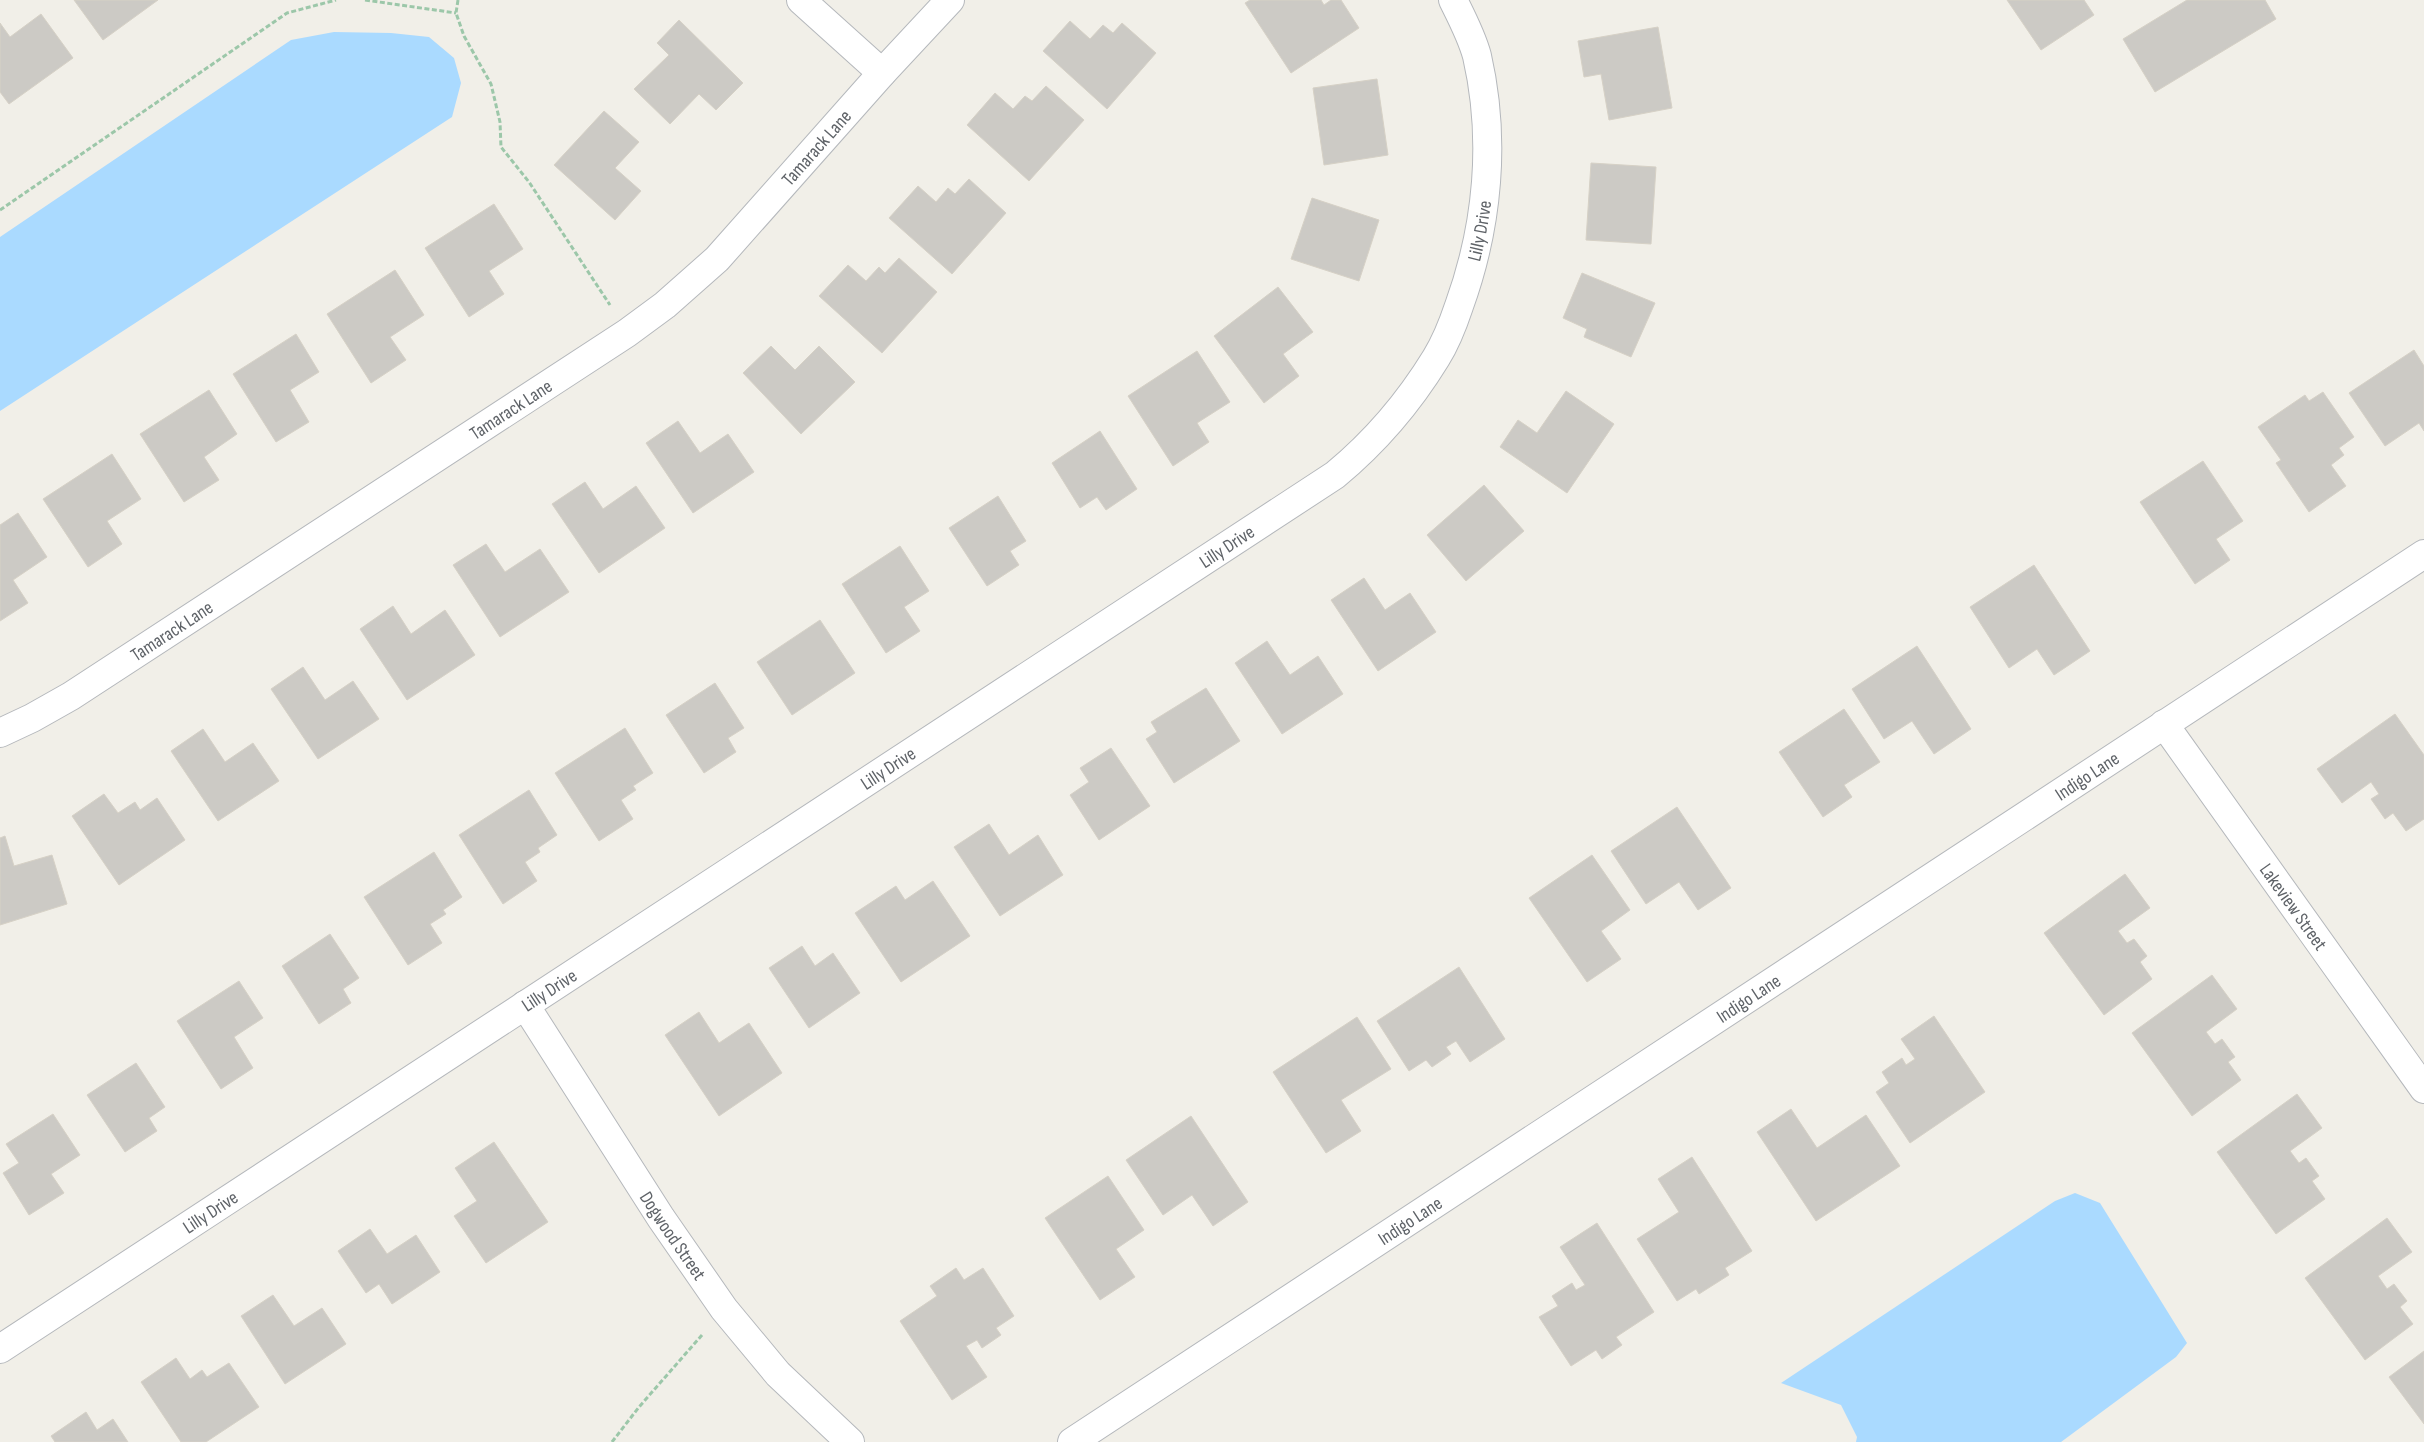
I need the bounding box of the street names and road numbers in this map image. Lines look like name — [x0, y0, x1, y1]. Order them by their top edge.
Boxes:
street label: Tamarack Lane — [777, 106, 857, 191]
street label: Lilly Drive — [1463, 199, 1497, 264]
street label: Tamarack Lane — [466, 375, 557, 446]
street label: Lilly Drive — [1195, 521, 1259, 574]
street label: Tamarack Lane — [127, 596, 218, 667]
street label: Lilly Drive — [857, 743, 920, 795]
street label: Indigo Lane — [2051, 747, 2124, 806]
street label: Lakeview Street — [2254, 859, 2332, 955]
street label: Lilly Drive — [518, 965, 582, 1017]
street label: Indigo Lane — [1713, 970, 1785, 1029]
street label: Lilly Drive — [179, 1186, 243, 1239]
street label: Dogwood Street — [634, 1188, 711, 1285]
street label: Indigo Lane — [1374, 1192, 1447, 1251]

